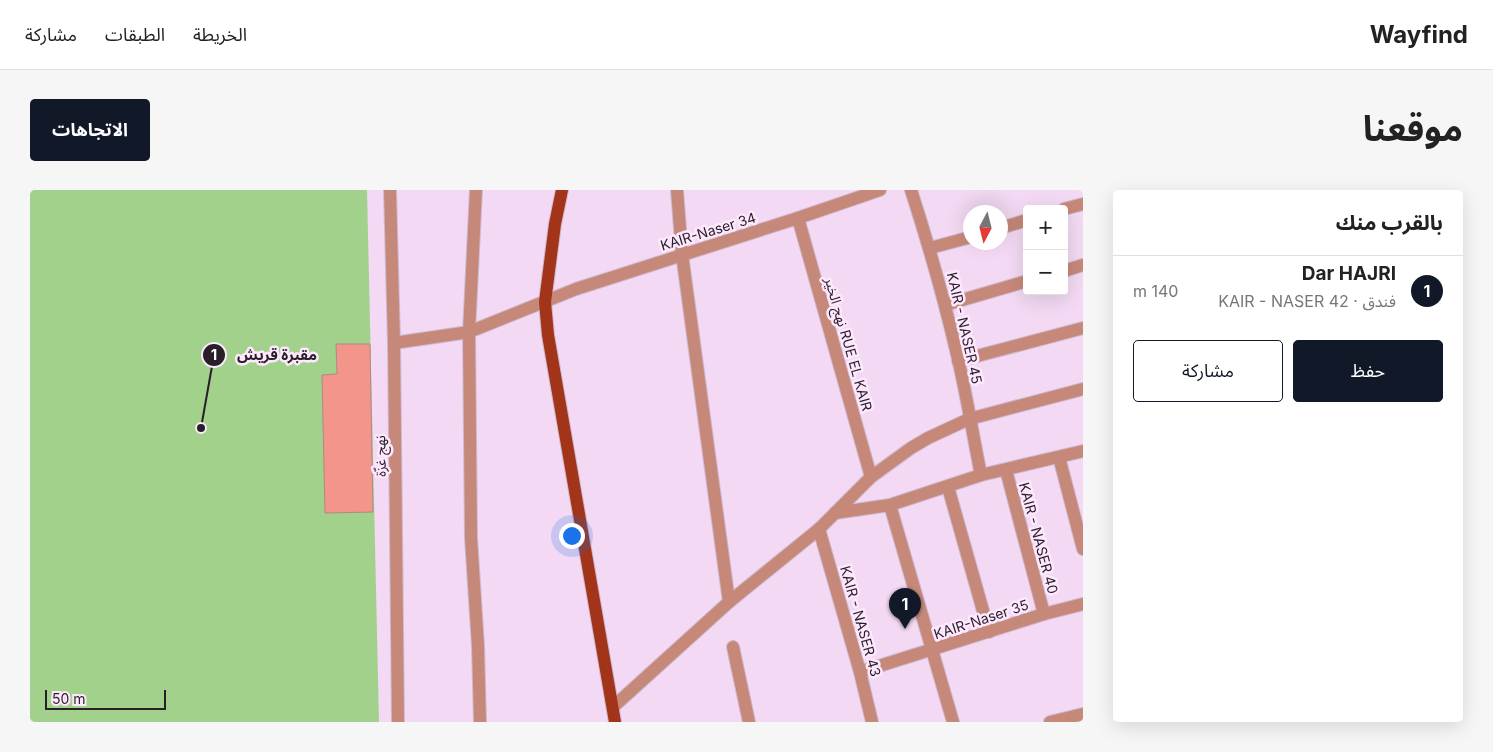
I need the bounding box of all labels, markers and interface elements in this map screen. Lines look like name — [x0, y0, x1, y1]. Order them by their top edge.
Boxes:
text: Wayfind — [1370, 20, 1468, 49]
text: مشاركة — [25, 24, 77, 45]
text: الطبقات — [105, 24, 165, 45]
text: الخريطة — [193, 24, 247, 45]
button: الاتجاهات — [30, 99, 150, 161]
text: موقعنا — [1363, 107, 1463, 149]
north arrow — [963, 205, 1008, 250]
map controls — [1023, 205, 1068, 295]
button: + — [1023, 205, 1068, 250]
street label: KAIR-Naser 34 — [658, 208, 758, 254]
text: بالقرب منك — [1336, 210, 1443, 235]
button: − — [1023, 250, 1068, 295]
text: Dar HAJRI — [1302, 262, 1396, 285]
street label: KAIR - NASER 45 — [944, 270, 986, 386]
street label: نهج الخير RUE EL KAIR — [819, 274, 876, 414]
text: 140 m — [1133, 281, 1178, 301]
text: 1 — [1424, 281, 1430, 301]
text: فندق · KAIR - NASER 42 — [1218, 291, 1396, 311]
callout: مقبرة قريش — [202, 340, 327, 370]
button: مشاركة — [1133, 340, 1283, 402]
button: حفظ — [1293, 340, 1443, 402]
text: 1 — [211, 345, 217, 364]
text: مقبرة قريش — [237, 345, 317, 364]
street label: نهج غزّة — [371, 435, 392, 477]
street label: KAIR - NASER 40 — [1016, 480, 1062, 596]
your location — [559, 523, 585, 549]
street label: KAIR - NASER 43 — [837, 564, 885, 678]
pin: 1 — [889, 588, 921, 629]
street label: KAIR-Naser 35 — [931, 596, 1031, 642]
scale bar — [45, 687, 166, 710]
text: 50 m — [52, 690, 86, 707]

